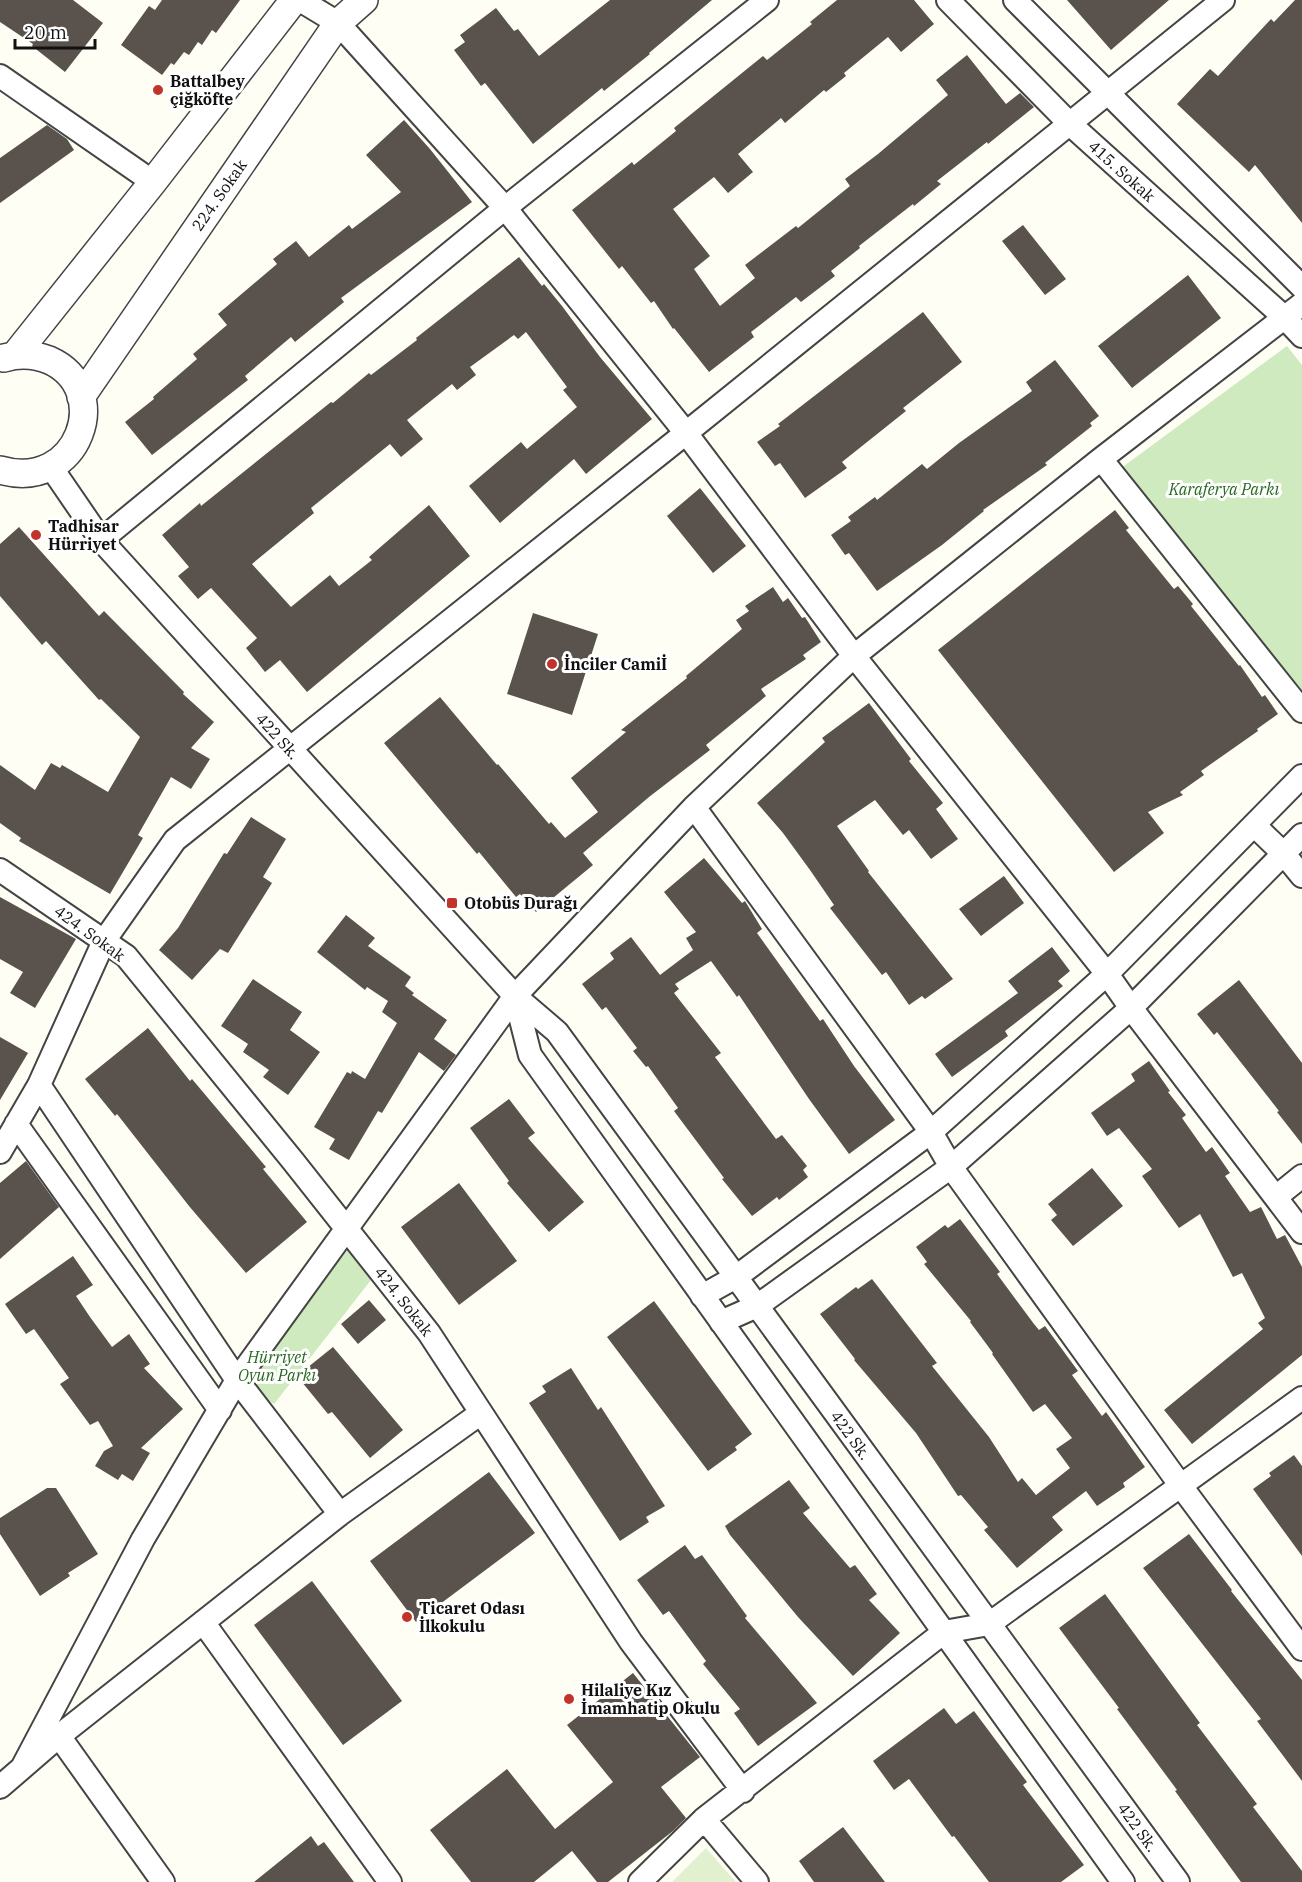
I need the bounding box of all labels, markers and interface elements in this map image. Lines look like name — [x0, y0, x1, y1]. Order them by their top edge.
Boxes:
scale bar — [15, 12, 94, 50]
text: 20 m — [24, 21, 67, 44]
place label: Battalbey çiğköfte — [170, 71, 246, 109]
marker: Battalbey çiğköfte — [151, 83, 165, 97]
street label: 415. Sokak — [1085, 136, 1160, 207]
street label: 224. Sokak — [187, 155, 251, 235]
park label: Karaferya Parkı — [1168, 479, 1280, 499]
place label: Tadhisar Hürriyet — [48, 516, 119, 554]
marker: Tadhisar Hürriyet — [29, 528, 43, 542]
place label: İnciler Camiİ — [564, 654, 667, 674]
marker: İnciler Camiİ — [545, 657, 559, 671]
street label: 422 Sk. — [252, 709, 304, 763]
place label: Otobüs Durağı — [464, 893, 578, 913]
marker: Otobüs Durağı — [445, 896, 459, 910]
street label: 424. Sokak — [51, 901, 130, 966]
street label: 424. Sokak — [371, 1262, 438, 1340]
park label: Hürriyet Oyun Parkı — [238, 1347, 316, 1385]
street label: 422 Sk. — [826, 1407, 876, 1463]
place label: Ticaret Odası İlkokulu — [419, 1598, 525, 1636]
marker: Ticaret Odası İlkokulu — [400, 1610, 414, 1624]
place label: Hilaliye Kız İmamhatip Okulu — [581, 1680, 720, 1718]
marker: Hilaliye Kız İmamhatip Okulu — [562, 1692, 576, 1706]
street label: 422 Sk. — [1113, 1799, 1163, 1855]

